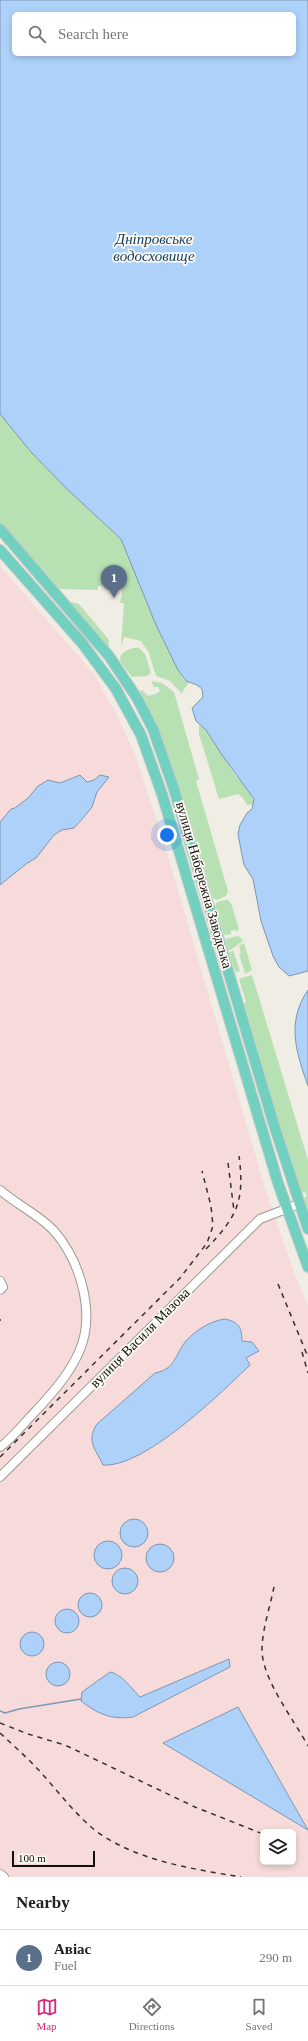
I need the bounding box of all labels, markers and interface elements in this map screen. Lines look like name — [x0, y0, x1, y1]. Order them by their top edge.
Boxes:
search box — [12, 12, 296, 56]
icon: search — [26, 23, 48, 45]
text: Search here — [58, 26, 128, 42]
water label: Дніпровське водосховище — [113, 231, 195, 264]
pin: 1 — [101, 565, 127, 598]
street label: вулиця Набережна Заводська — [173, 800, 235, 971]
your location — [157, 825, 177, 845]
street label: вулиця Василя Мазова — [87, 1285, 193, 1391]
map controls — [260, 1829, 296, 1865]
button: layers — [260, 1829, 296, 1865]
scale bar — [12, 1849, 95, 1868]
text: 100 m — [18, 1852, 46, 1864]
text: Nearby — [16, 1893, 70, 1912]
text: Авіас — [54, 1941, 91, 1957]
text: 1 — [26, 1950, 32, 1965]
text: 290 m — [259, 1950, 292, 1965]
text: Fuel — [54, 1958, 77, 1973]
tab: Map — [36, 1996, 58, 2032]
tab: Directions — [129, 1996, 174, 2032]
tab: Saved — [246, 1996, 272, 2032]

